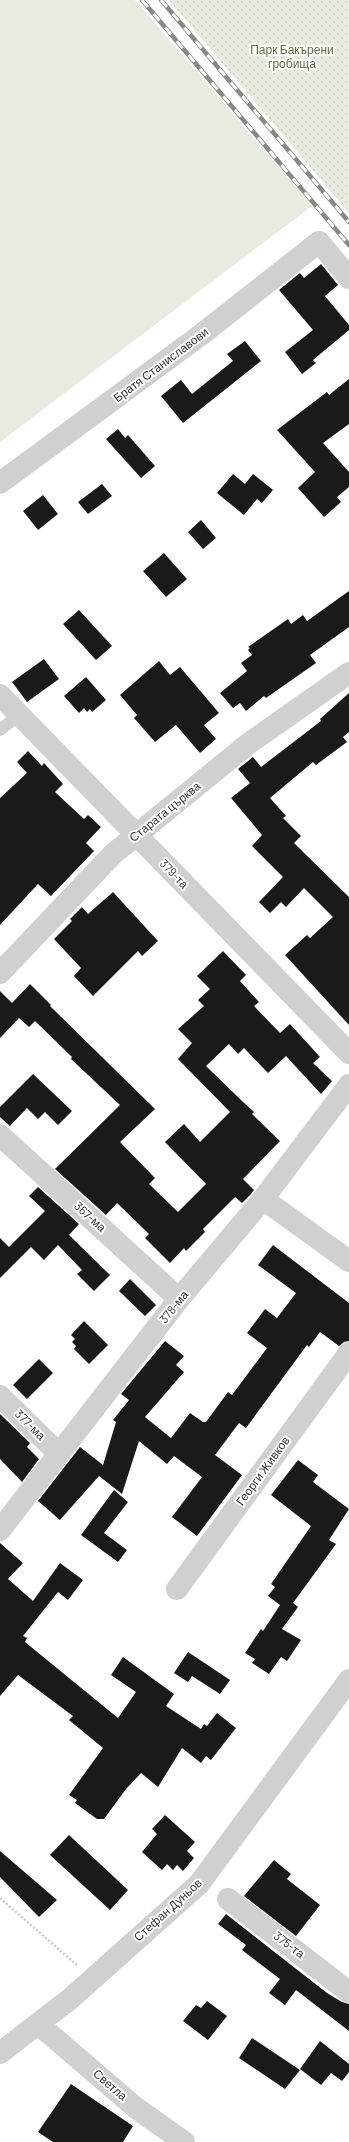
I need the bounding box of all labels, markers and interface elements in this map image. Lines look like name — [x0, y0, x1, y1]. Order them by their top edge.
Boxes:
park label: Парк Бакърени гробища — [250, 42, 334, 71]
street label: Братя Станиславови — [110, 324, 211, 405]
street label: Старата църква — [126, 778, 204, 845]
street label: 379-та — [158, 856, 192, 891]
street label: 367-ма — [72, 1198, 110, 1234]
street label: 378-ма — [156, 1287, 191, 1325]
street label: 377-ма — [13, 1406, 49, 1443]
street label: Георги Живков — [232, 1433, 293, 1508]
street label: Стефан Дуньов — [130, 1875, 205, 1944]
street label: 375-та — [271, 1928, 308, 1960]
street label: Светла — [91, 2066, 131, 2103]

